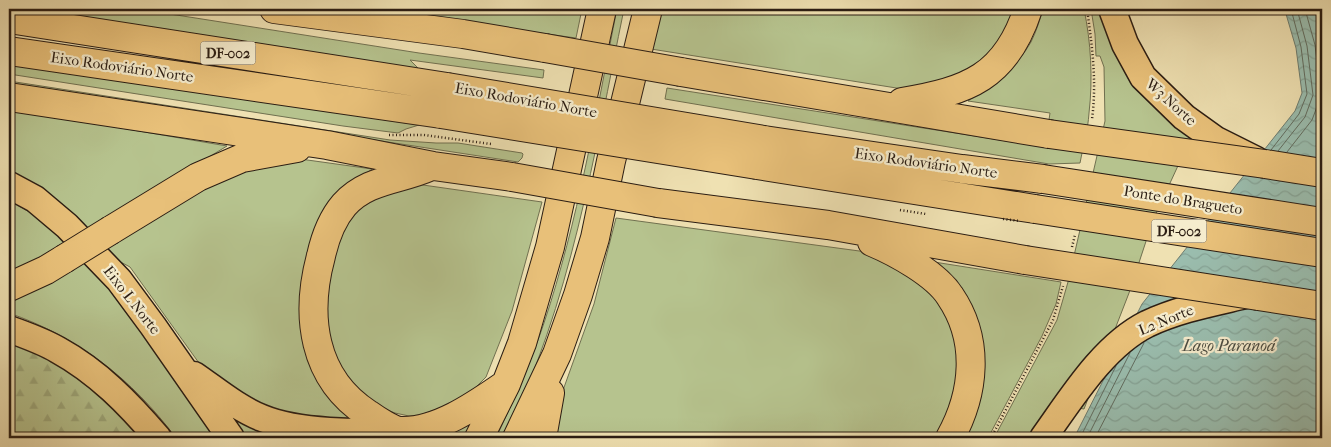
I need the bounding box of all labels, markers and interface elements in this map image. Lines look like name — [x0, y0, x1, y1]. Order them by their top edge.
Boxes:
road number: DF-002 — [200, 42, 256, 64]
street label: Eixo Rodoviário Norte — [49, 48, 195, 86]
street label: W3 Norte — [1141, 74, 1200, 130]
street label: Eixo Rodoviário Norte — [454, 79, 599, 121]
street label: Eixo Rodoviário Norte — [853, 144, 999, 182]
street label: Ponte do Bragueto — [1122, 182, 1244, 218]
road number: DF-002 — [1152, 220, 1206, 242]
street label: Eixo L Norte — [100, 262, 165, 338]
street label: L2 Norte — [1136, 301, 1197, 339]
water label: Lago Paranoá — [1182, 336, 1277, 355]

